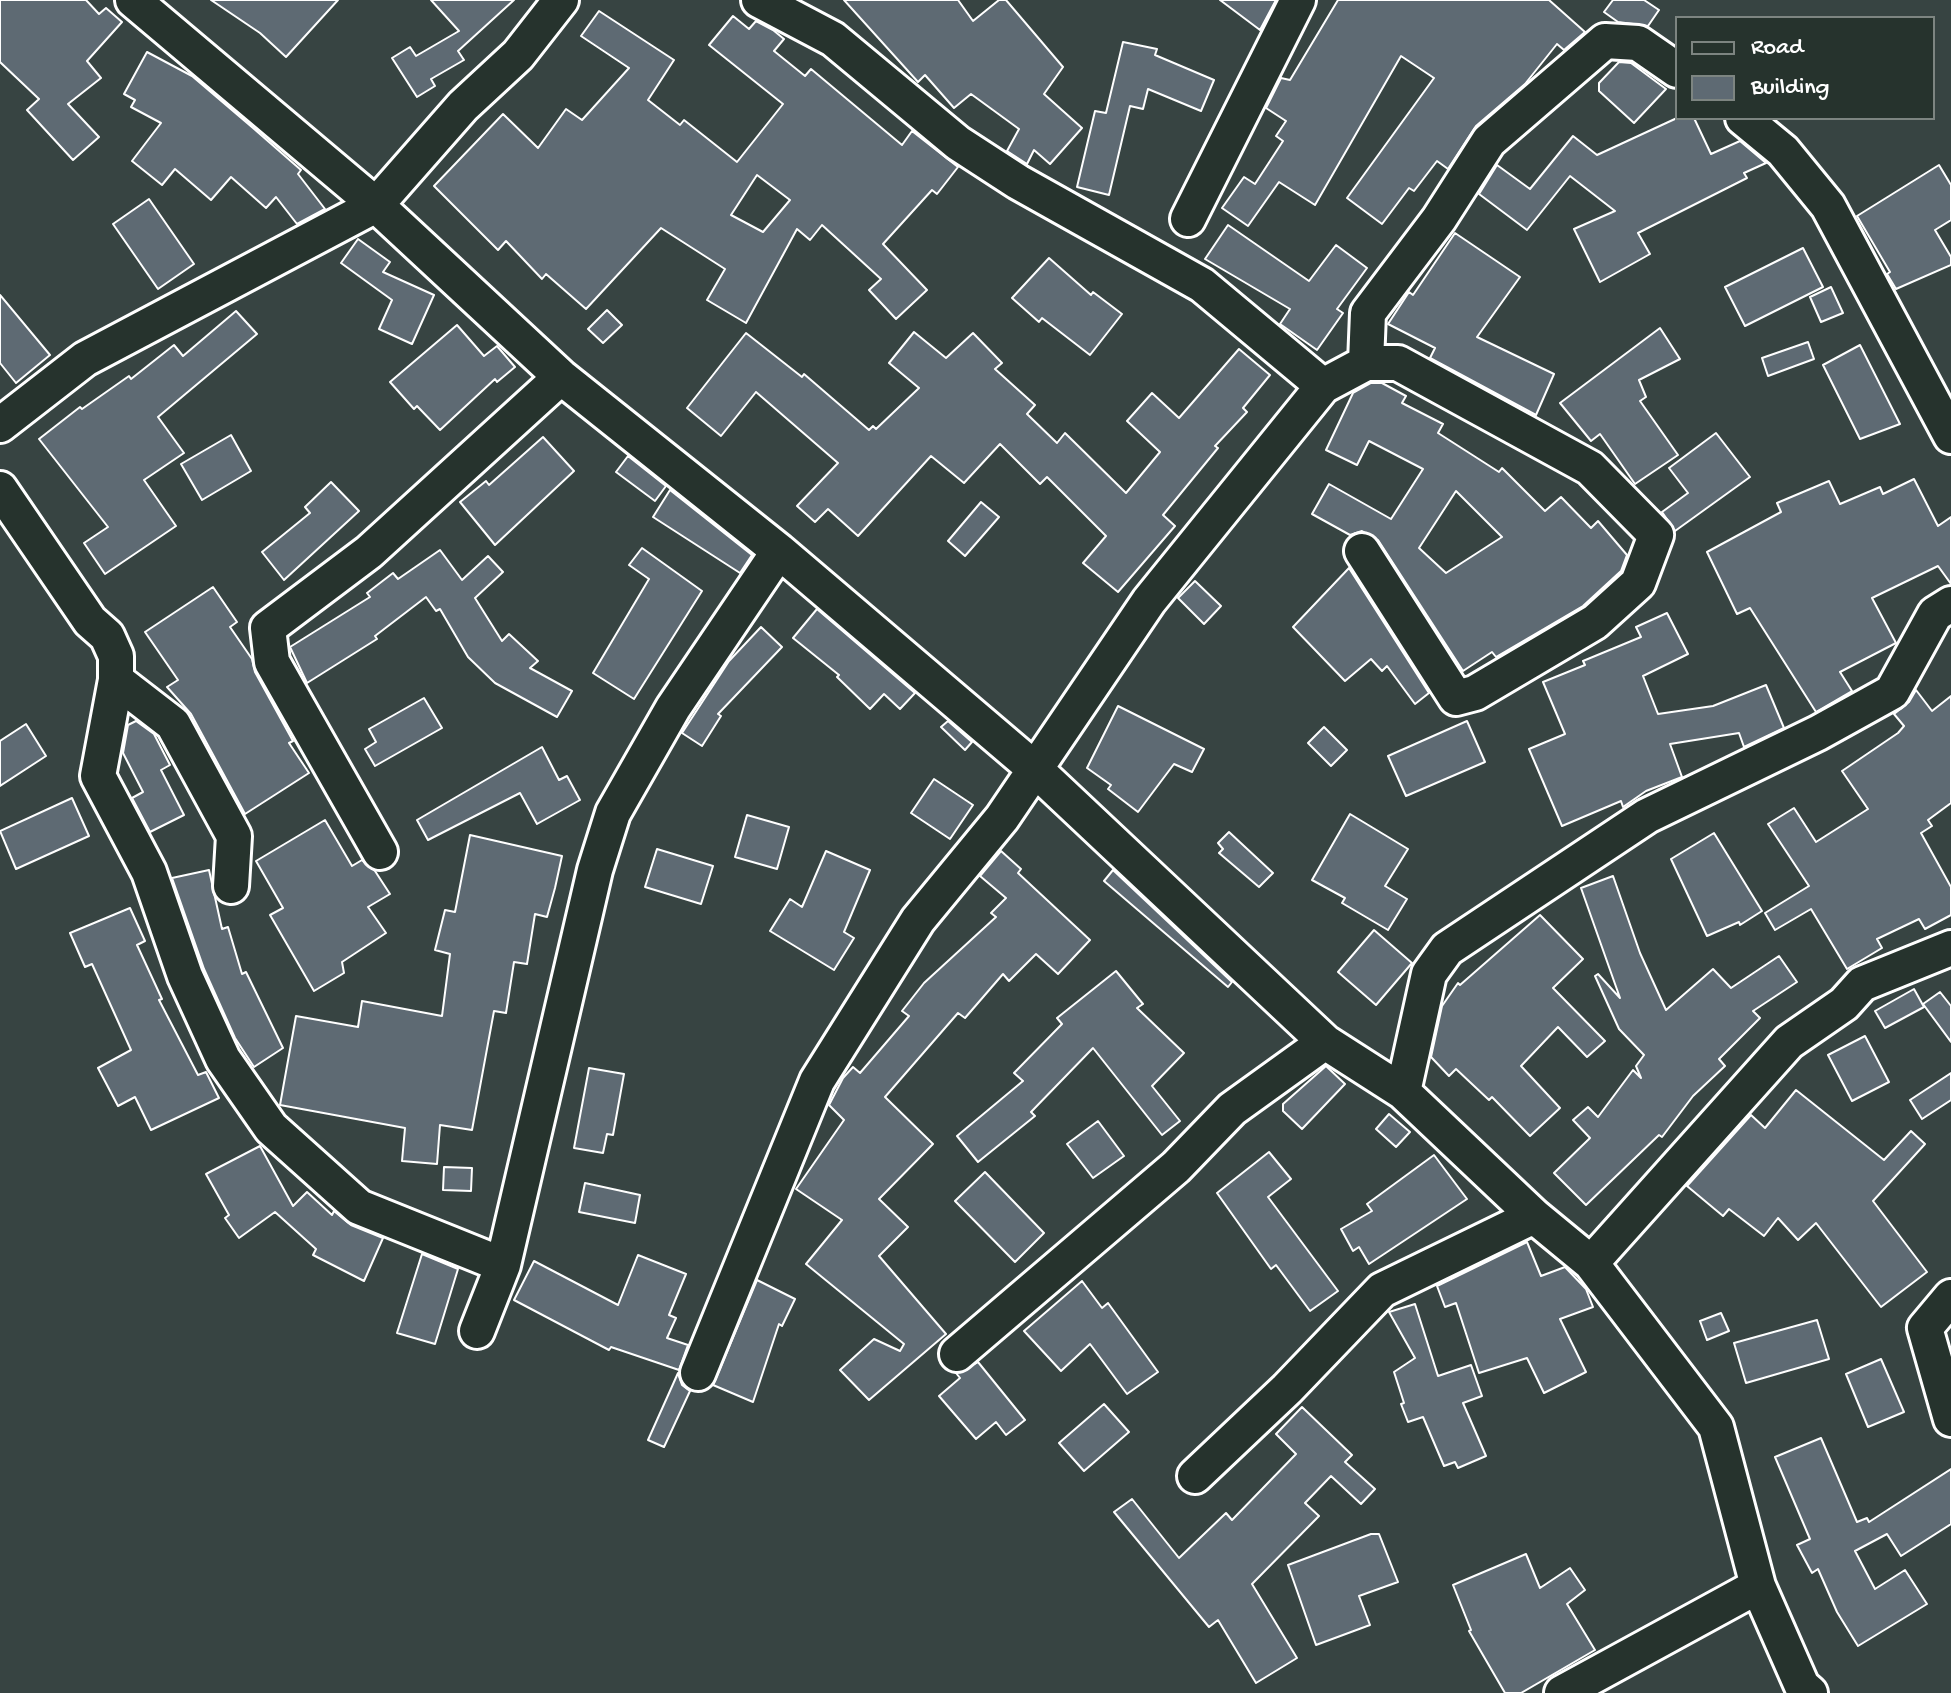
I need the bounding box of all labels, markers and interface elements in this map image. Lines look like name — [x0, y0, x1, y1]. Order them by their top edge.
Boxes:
legend — [1675, 16, 1935, 120]
text: Road — [1751, 34, 1803, 63]
text: Building — [1751, 74, 1829, 103]

